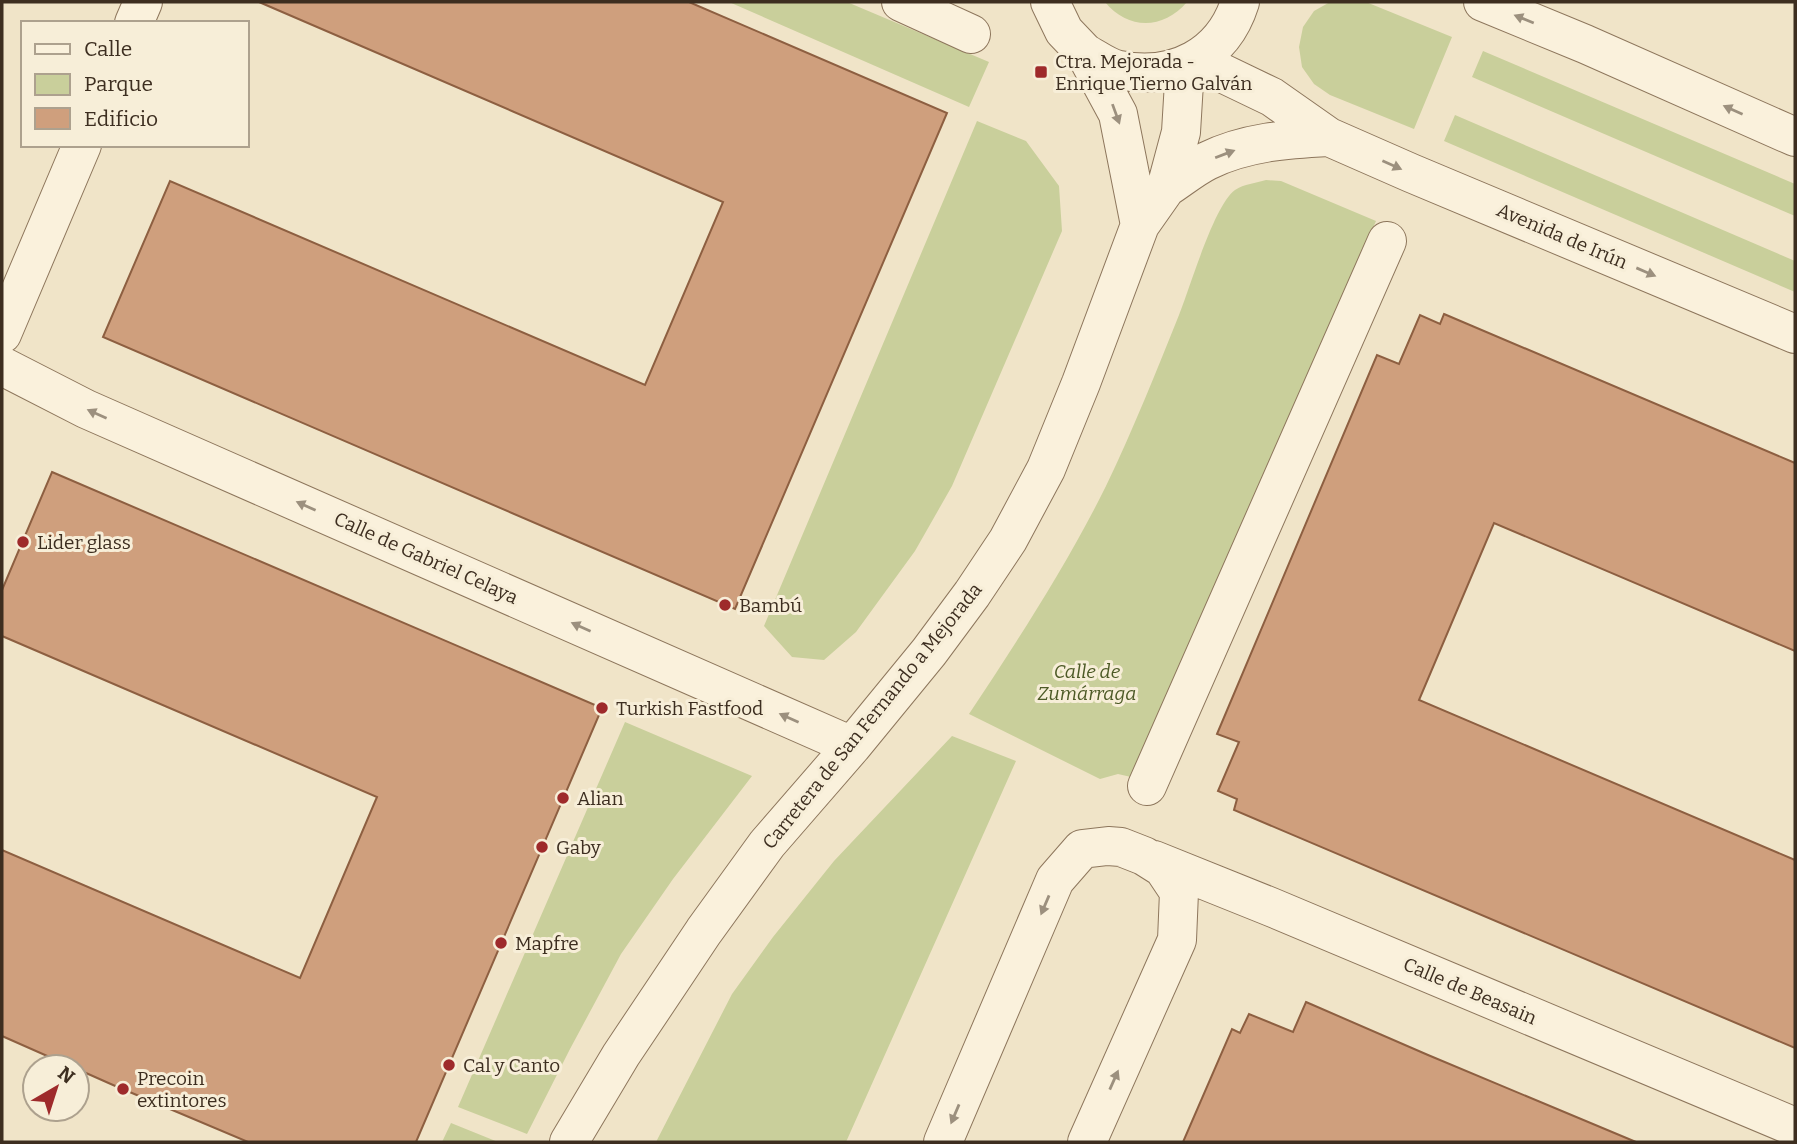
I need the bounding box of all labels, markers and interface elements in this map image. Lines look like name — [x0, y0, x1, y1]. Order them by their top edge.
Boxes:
one-way arrow — [1514, 13, 1535, 24]
legend — [21, 21, 248, 147]
text: Calle — [84, 36, 132, 62]
place label: Ctra. Mejorada - Enrique Tierno Galván — [1055, 50, 1252, 95]
marker: Ctra. Mejorada - Enrique Tierno Galván — [1033, 64, 1049, 80]
text: Parque — [84, 71, 153, 97]
one-way arrow — [1111, 103, 1122, 124]
one-way arrow — [1723, 104, 1743, 116]
text: Edificio — [84, 106, 158, 132]
one-way arrow — [1215, 148, 1236, 159]
one-way arrow — [1381, 160, 1402, 171]
street label: Avenida de Irún — [1493, 198, 1631, 274]
one-way arrow — [1636, 266, 1657, 277]
one-way arrow — [87, 408, 107, 420]
one-way arrow — [295, 500, 316, 511]
street label: Calle de Gabriel Celaya — [331, 507, 522, 609]
place label: Lider glass — [37, 531, 131, 554]
marker: Lider glass — [15, 534, 31, 550]
street label: Carretera de San Fernando a Mejorada — [757, 578, 987, 854]
place label: Bambú — [739, 594, 802, 617]
marker: Bambú — [717, 597, 733, 613]
one-way arrow — [571, 621, 591, 633]
park label: Calle de Zumárraga — [1038, 660, 1136, 705]
place label: Turkish Fastfood — [616, 697, 763, 720]
marker: Turkish Fastfood — [594, 700, 610, 716]
one-way arrow — [779, 712, 799, 724]
place label: Alian — [577, 787, 624, 810]
marker: Alian — [555, 790, 571, 806]
place label: Gaby — [556, 836, 602, 859]
marker: Gaby — [534, 839, 550, 855]
one-way arrow — [1039, 895, 1050, 916]
place label: Mapfre — [515, 932, 579, 955]
marker: Mapfre — [493, 935, 509, 951]
street label: Calle de Beasain — [1400, 953, 1540, 1029]
north arrow — [21, 1053, 91, 1123]
place label: Cal y Canto — [463, 1054, 560, 1077]
marker: Cal y Canto — [441, 1057, 457, 1073]
text: N — [53, 1062, 80, 1089]
place label: Precoin extintores — [137, 1067, 227, 1112]
one-way arrow — [1108, 1070, 1120, 1090]
marker: Precoin extintores — [115, 1081, 131, 1097]
one-way arrow — [949, 1104, 960, 1125]

